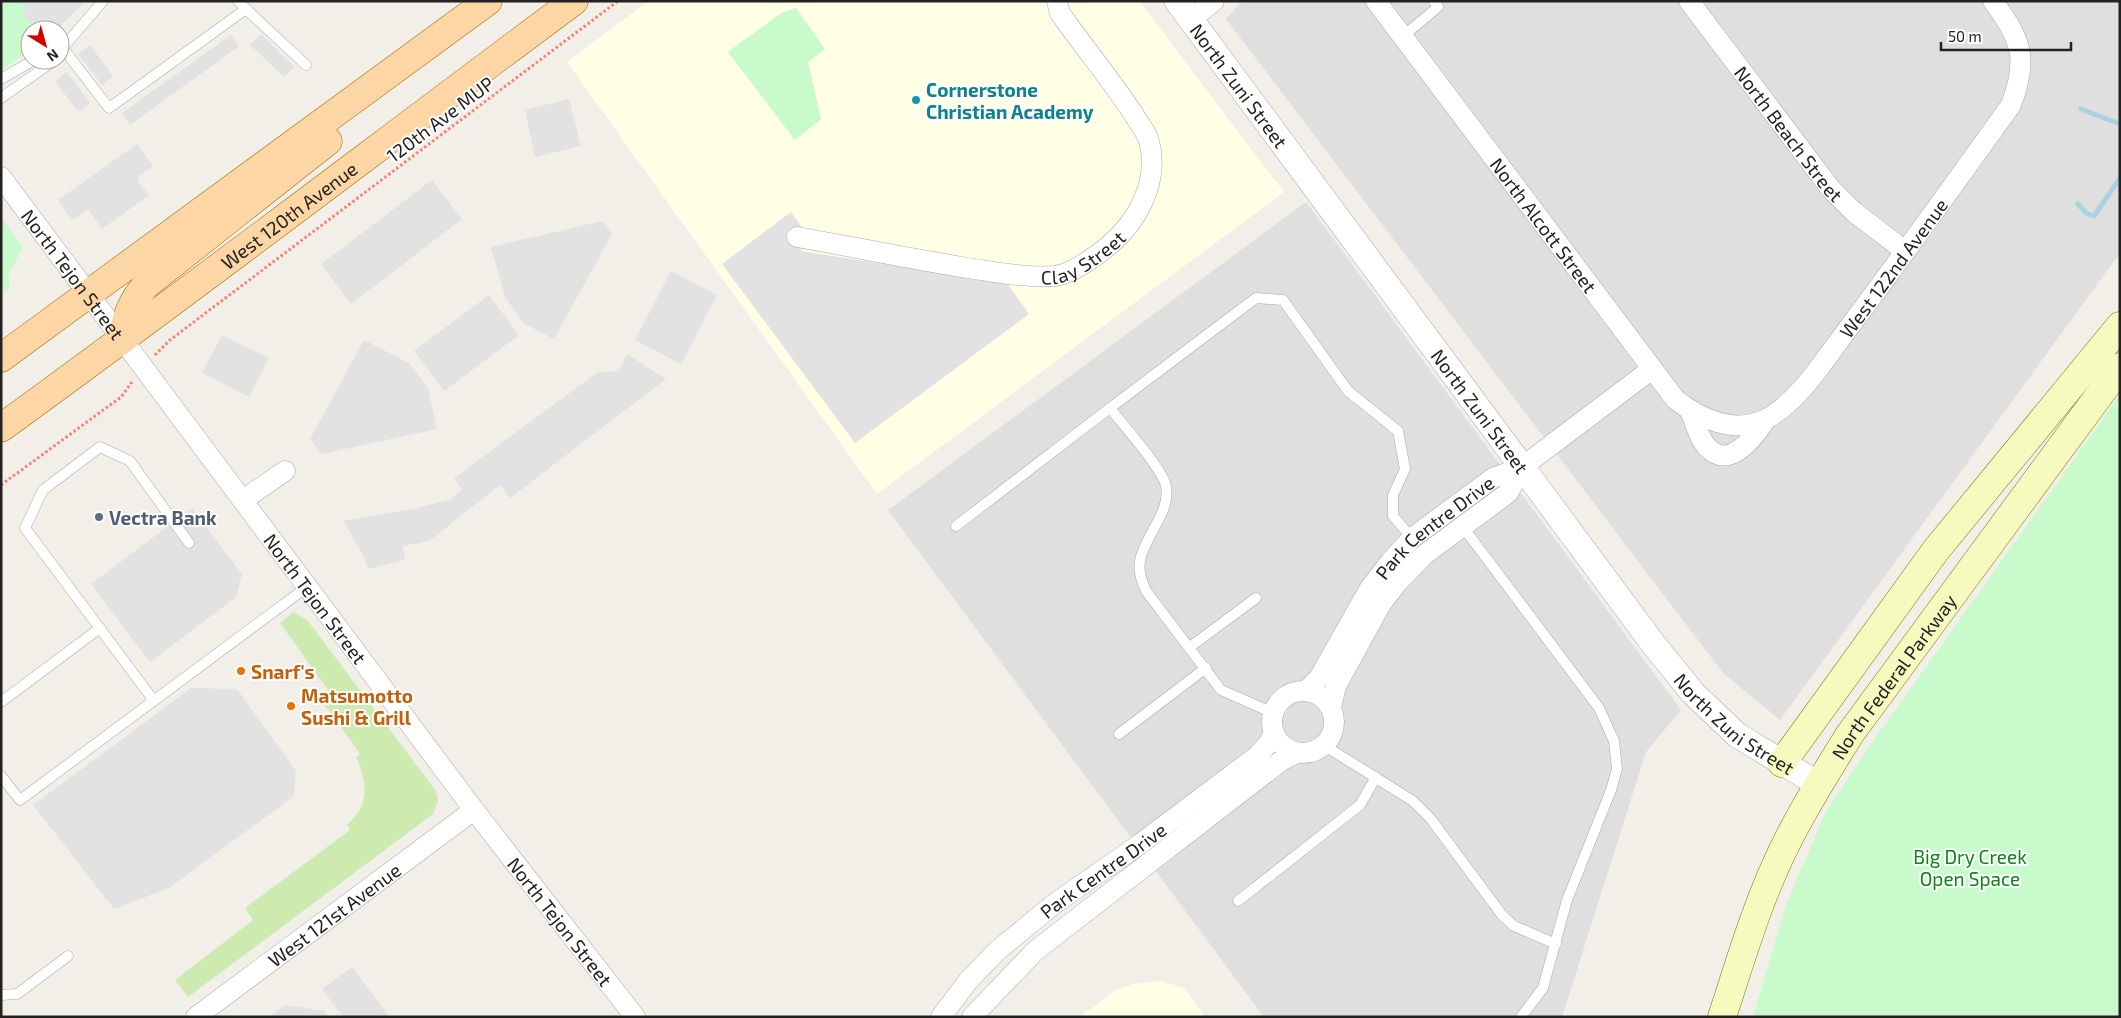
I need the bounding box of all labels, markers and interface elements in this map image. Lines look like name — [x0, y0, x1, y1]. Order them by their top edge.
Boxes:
street label: North Zuni Street — [1186, 19, 1293, 152]
north arrow — [20, 20, 70, 70]
scale bar — [1941, 20, 2071, 52]
text: 50 m — [1948, 27, 1982, 45]
text: N — [44, 46, 62, 66]
street label: North Beach Street — [1730, 61, 1848, 206]
street label: 120th Ave MUP — [382, 71, 498, 167]
place label: Cornerstone Christian Academy — [926, 78, 1094, 124]
marker: Cornerstone Christian Academy — [910, 94, 922, 106]
street label: North Alcott Street — [1486, 153, 1602, 297]
street label: West 120th Avenue — [216, 156, 361, 273]
street label: West 122nd Avenue — [1834, 194, 1952, 342]
street label: North Tejon Street — [17, 204, 130, 344]
street label: Clay Street — [1041, 226, 1130, 288]
street label: North Zuni Street — [1427, 344, 1534, 477]
street label: Park Centre Drive — [1370, 470, 1498, 583]
place label: Vectra Bank — [109, 506, 217, 529]
marker: Vectra Bank — [93, 511, 105, 523]
street label: North Tejon Street — [260, 529, 372, 668]
street label: North Federal Parkway — [1826, 589, 1961, 763]
place label: Snarf's — [251, 660, 315, 683]
marker: Snarf's — [235, 665, 247, 677]
street label: North Zuni Street — [1670, 668, 1799, 779]
place label: Matsumotto Sushi & Grill — [301, 684, 413, 729]
marker: Matsumotto Sushi & Grill — [285, 700, 297, 712]
street label: Park Centre Drive — [1035, 817, 1170, 923]
park label: Big Dry Creek Open Space — [1913, 845, 2027, 890]
street label: North Tejon Street — [503, 852, 618, 990]
street label: West 121st Avenue — [263, 857, 405, 971]

